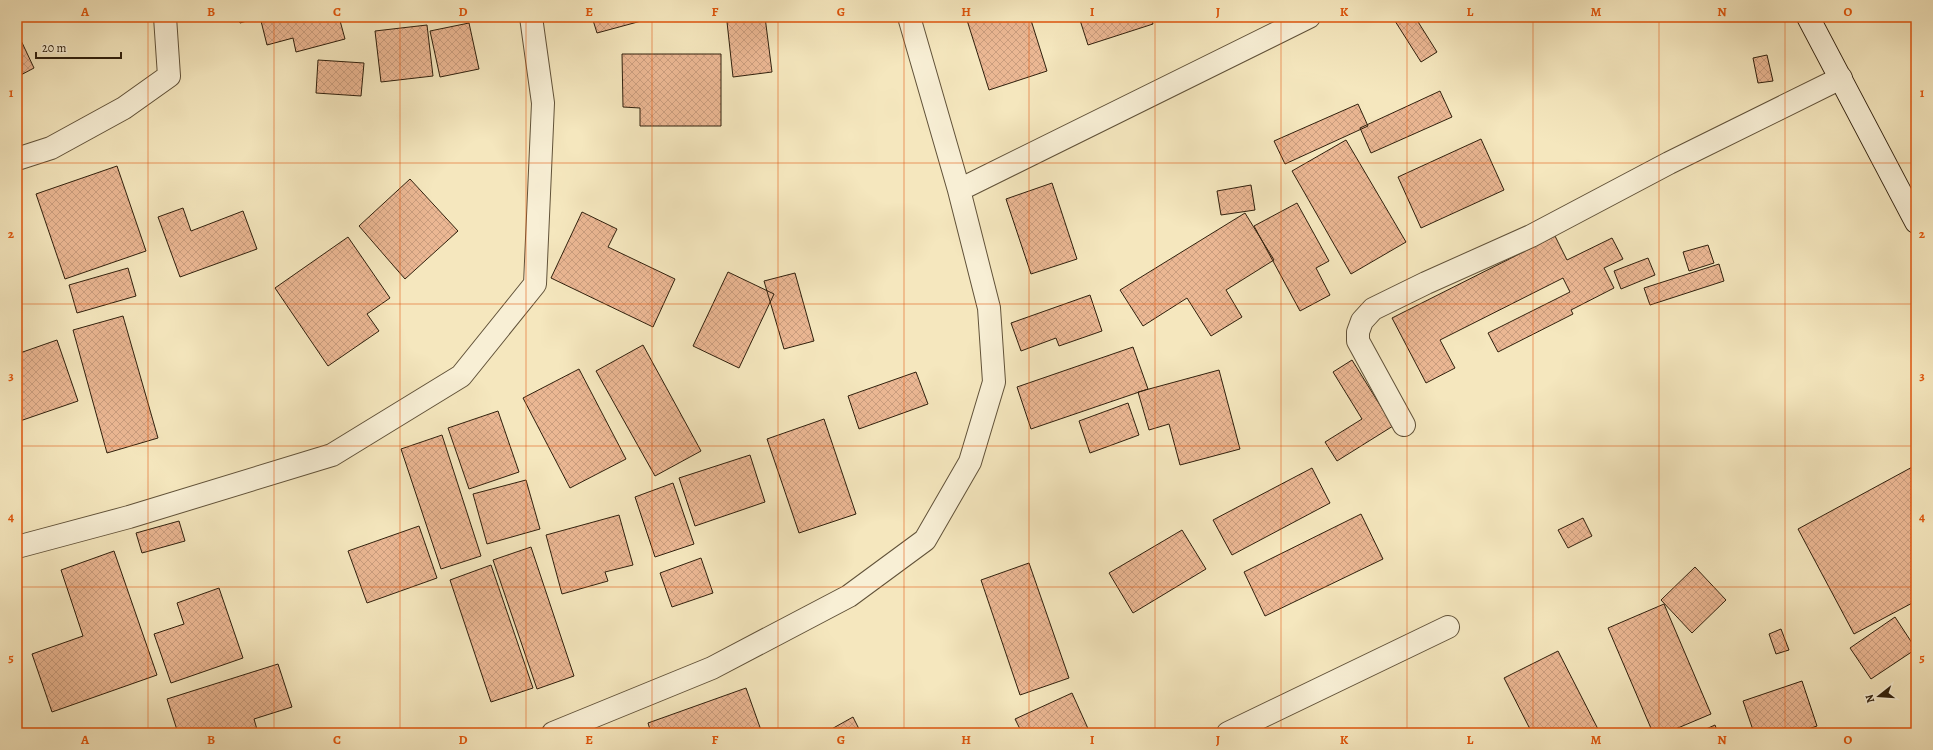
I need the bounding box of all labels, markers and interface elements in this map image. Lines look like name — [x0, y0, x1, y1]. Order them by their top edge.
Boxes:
text: A — [80, 3, 90, 20]
text: B — [207, 3, 215, 20]
text: C — [333, 3, 341, 20]
text: D — [458, 3, 468, 20]
text: E — [585, 3, 593, 20]
text: F — [712, 3, 719, 20]
text: G — [837, 3, 845, 20]
text: H — [961, 3, 971, 20]
text: I — [1090, 3, 1095, 20]
text: J — [1216, 3, 1220, 20]
text: K — [1340, 3, 1349, 20]
text: L — [1467, 3, 1474, 20]
text: M — [1591, 3, 1602, 20]
text: N — [1717, 3, 1727, 20]
text: O — [1844, 3, 1853, 20]
scale bar — [36, 34, 121, 60]
text: 20 m — [42, 40, 66, 56]
text: 1 — [9, 84, 14, 101]
text: 1 — [1920, 84, 1925, 101]
text: 2 — [8, 225, 15, 242]
text: 2 — [1919, 225, 1926, 242]
text: 3 — [8, 367, 14, 384]
text: 3 — [1919, 367, 1925, 384]
text: 4 — [8, 508, 14, 525]
text: 4 — [1919, 508, 1925, 525]
text: 5 — [8, 649, 14, 666]
text: 5 — [1919, 649, 1925, 666]
north arrow — [1859, 676, 1899, 716]
text: N — [1862, 693, 1878, 705]
text: A — [80, 731, 90, 748]
text: B — [207, 731, 215, 748]
text: C — [333, 731, 341, 748]
text: D — [458, 731, 468, 748]
text: E — [585, 731, 593, 748]
text: F — [712, 731, 719, 748]
text: G — [837, 731, 845, 748]
text: H — [961, 731, 971, 748]
text: I — [1090, 731, 1095, 748]
text: J — [1216, 731, 1220, 748]
text: K — [1340, 731, 1349, 748]
text: L — [1467, 731, 1474, 748]
text: M — [1591, 731, 1602, 748]
text: N — [1717, 731, 1727, 748]
text: O — [1844, 731, 1853, 748]

